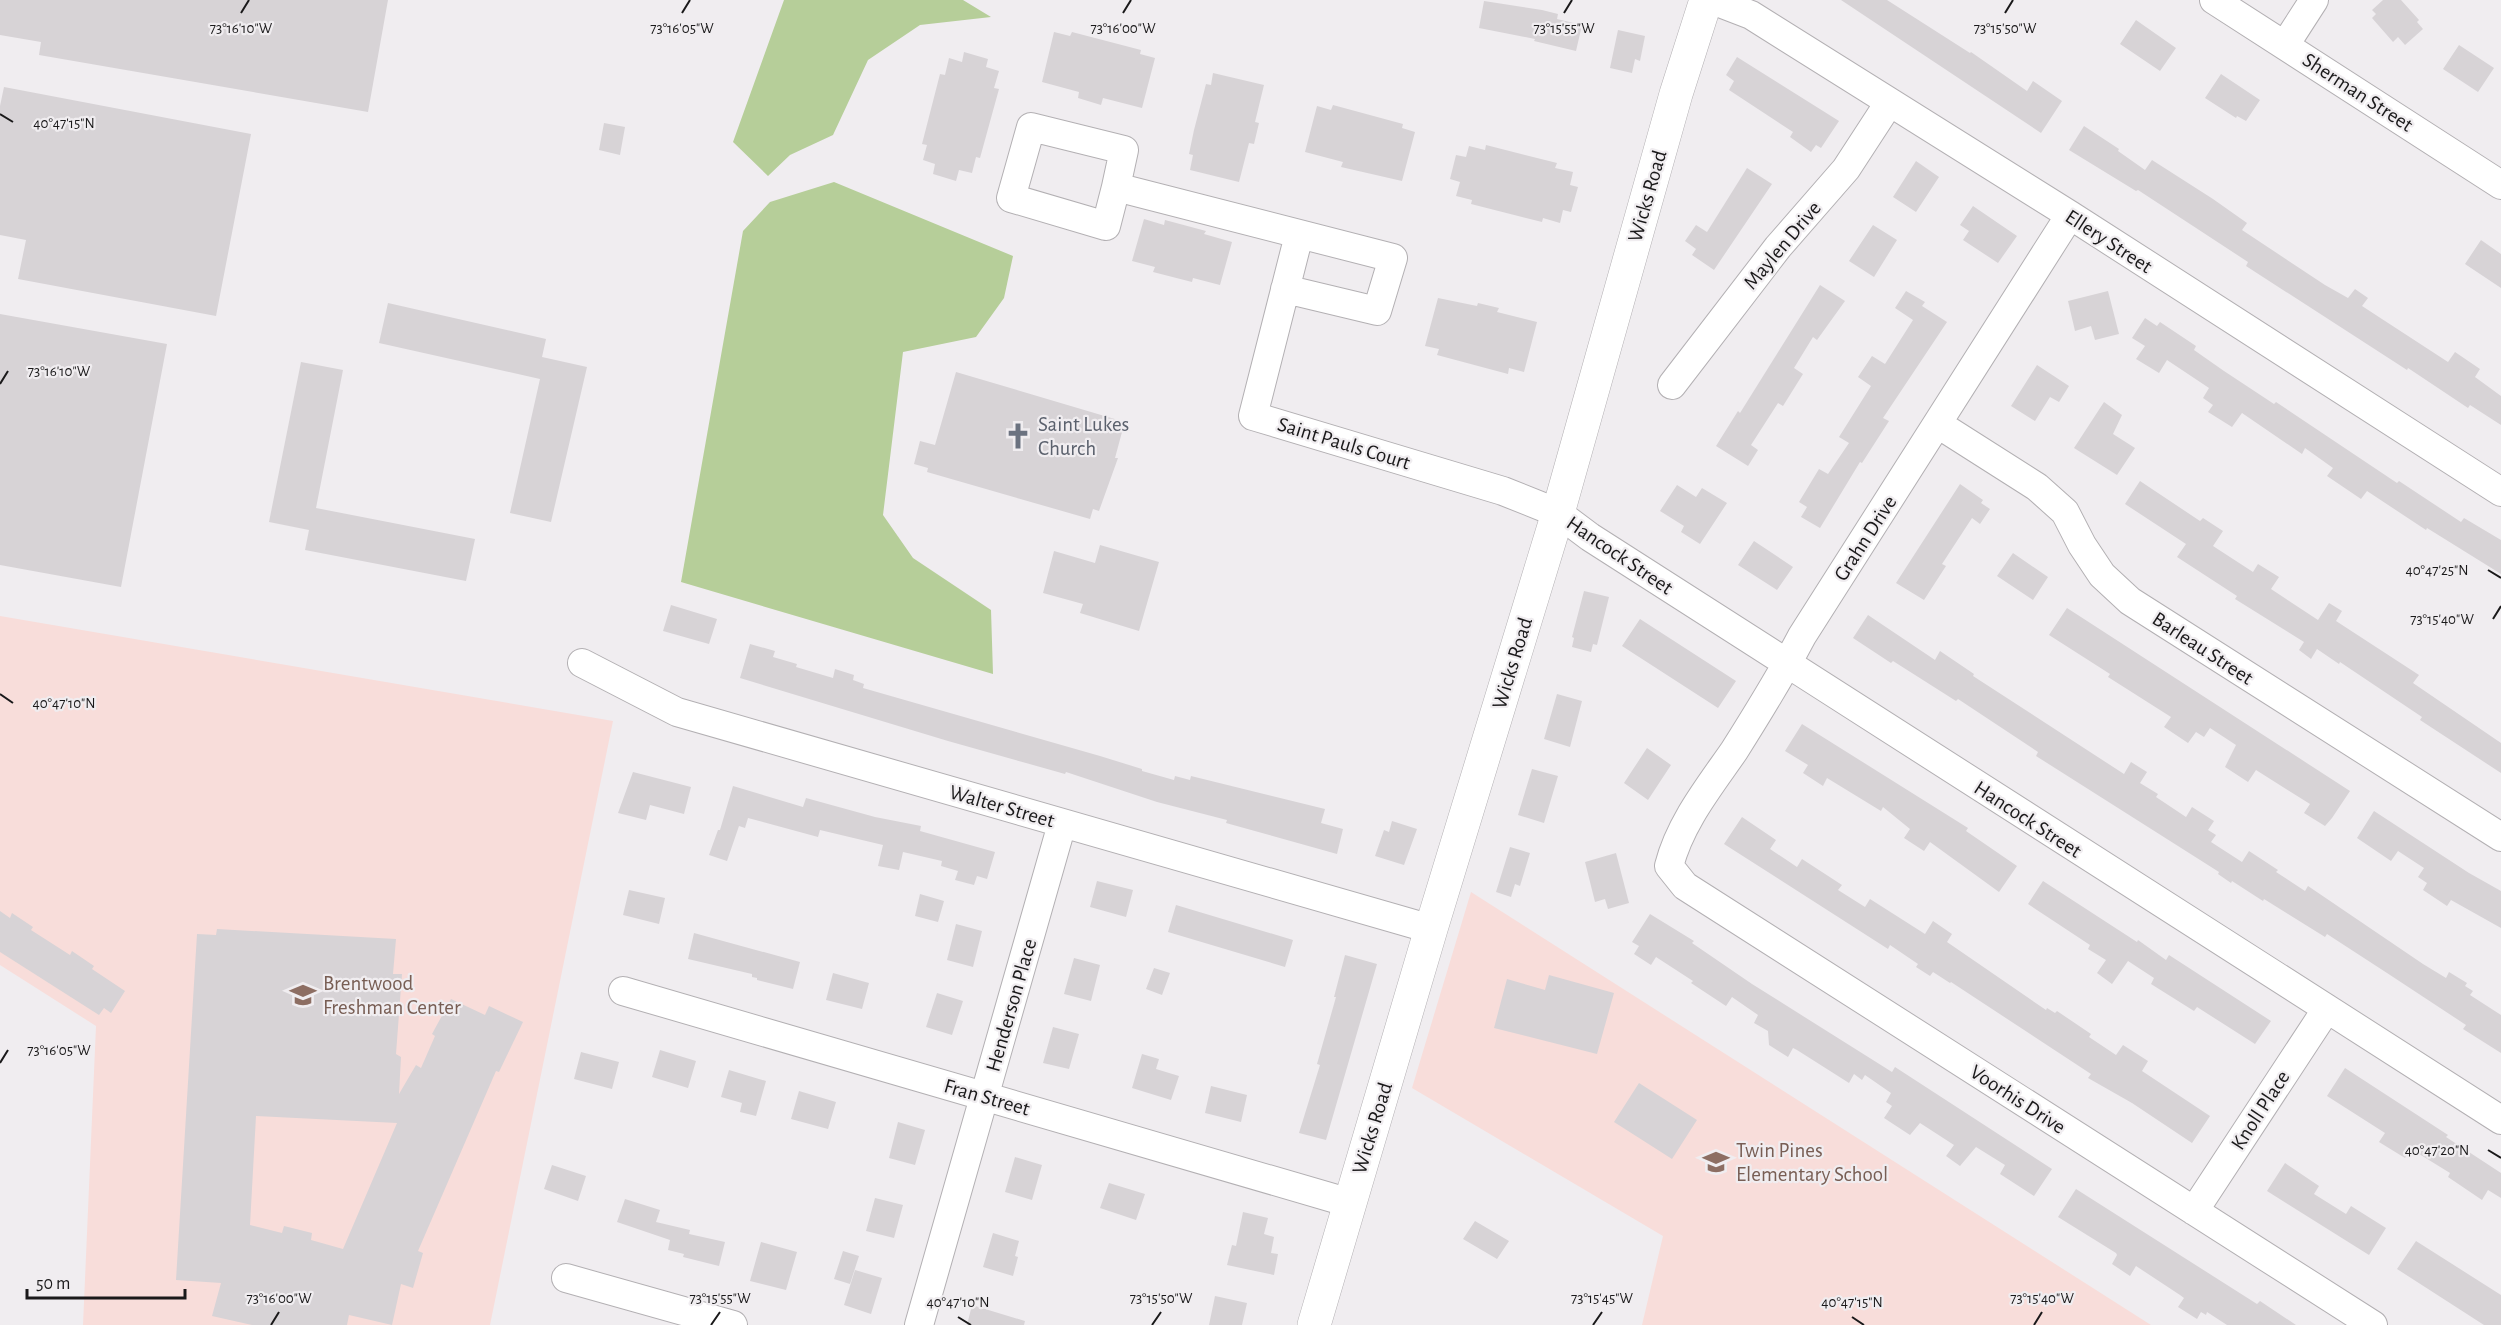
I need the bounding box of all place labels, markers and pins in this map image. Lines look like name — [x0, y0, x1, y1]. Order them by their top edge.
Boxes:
place label: Saint Lukes Church — [1038, 414, 1129, 459]
church icon: Saint Lukes Church — [1003, 421, 1033, 451]
place label: Brentwood Freshman Center — [323, 973, 461, 1018]
school or university icon: Brentwood Freshman Center — [288, 980, 318, 1010]
place label: Twin Pines Elementary School — [1736, 1140, 1888, 1185]
school or university icon: Twin Pines Elementary School — [1701, 1147, 1731, 1177]

